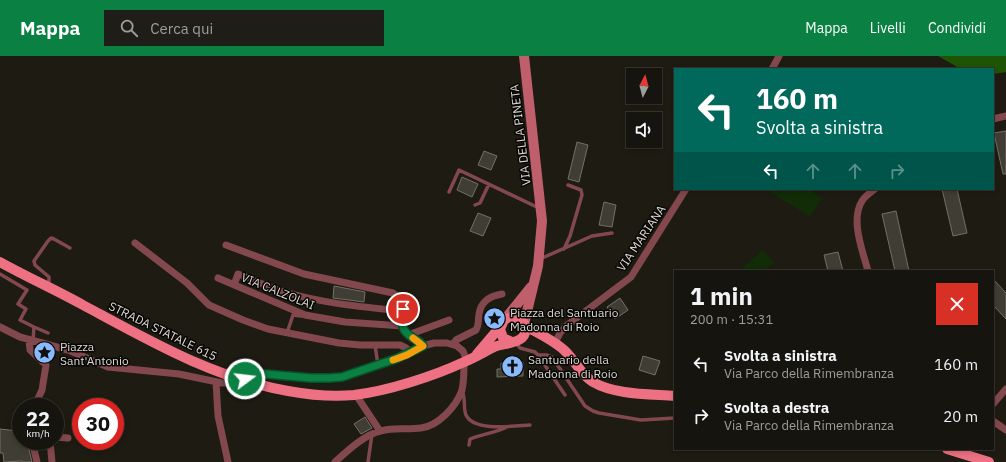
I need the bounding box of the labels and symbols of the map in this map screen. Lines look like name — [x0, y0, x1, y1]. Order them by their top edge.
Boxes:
north arrow — [626, 68, 662, 104]
street label: VIA DELLA PINETA — [506, 83, 534, 186]
street label: VIA MARIANA — [613, 202, 669, 274]
street label: VIA CALZOLAI — [239, 269, 317, 313]
pin — [386, 292, 420, 326]
street label: STRADA STATALE 615 — [106, 298, 220, 364]
place label: Piazza del Santuario Madonna di Roio — [510, 305, 619, 334]
place icon: Piazza del Santuario Madonna di Roio — [482, 306, 508, 332]
place label: Piazza Sant'Antonio — [60, 339, 129, 368]
place icon: Piazza Sant'Antonio — [31, 340, 57, 366]
place label: Santuario della Madonna di Roio — [528, 352, 618, 381]
church icon: Santuario della Madonna di Roio — [499, 353, 525, 379]
position arrow — [224, 358, 266, 400]
speed limit sign: 30 — [72, 398, 124, 450]

